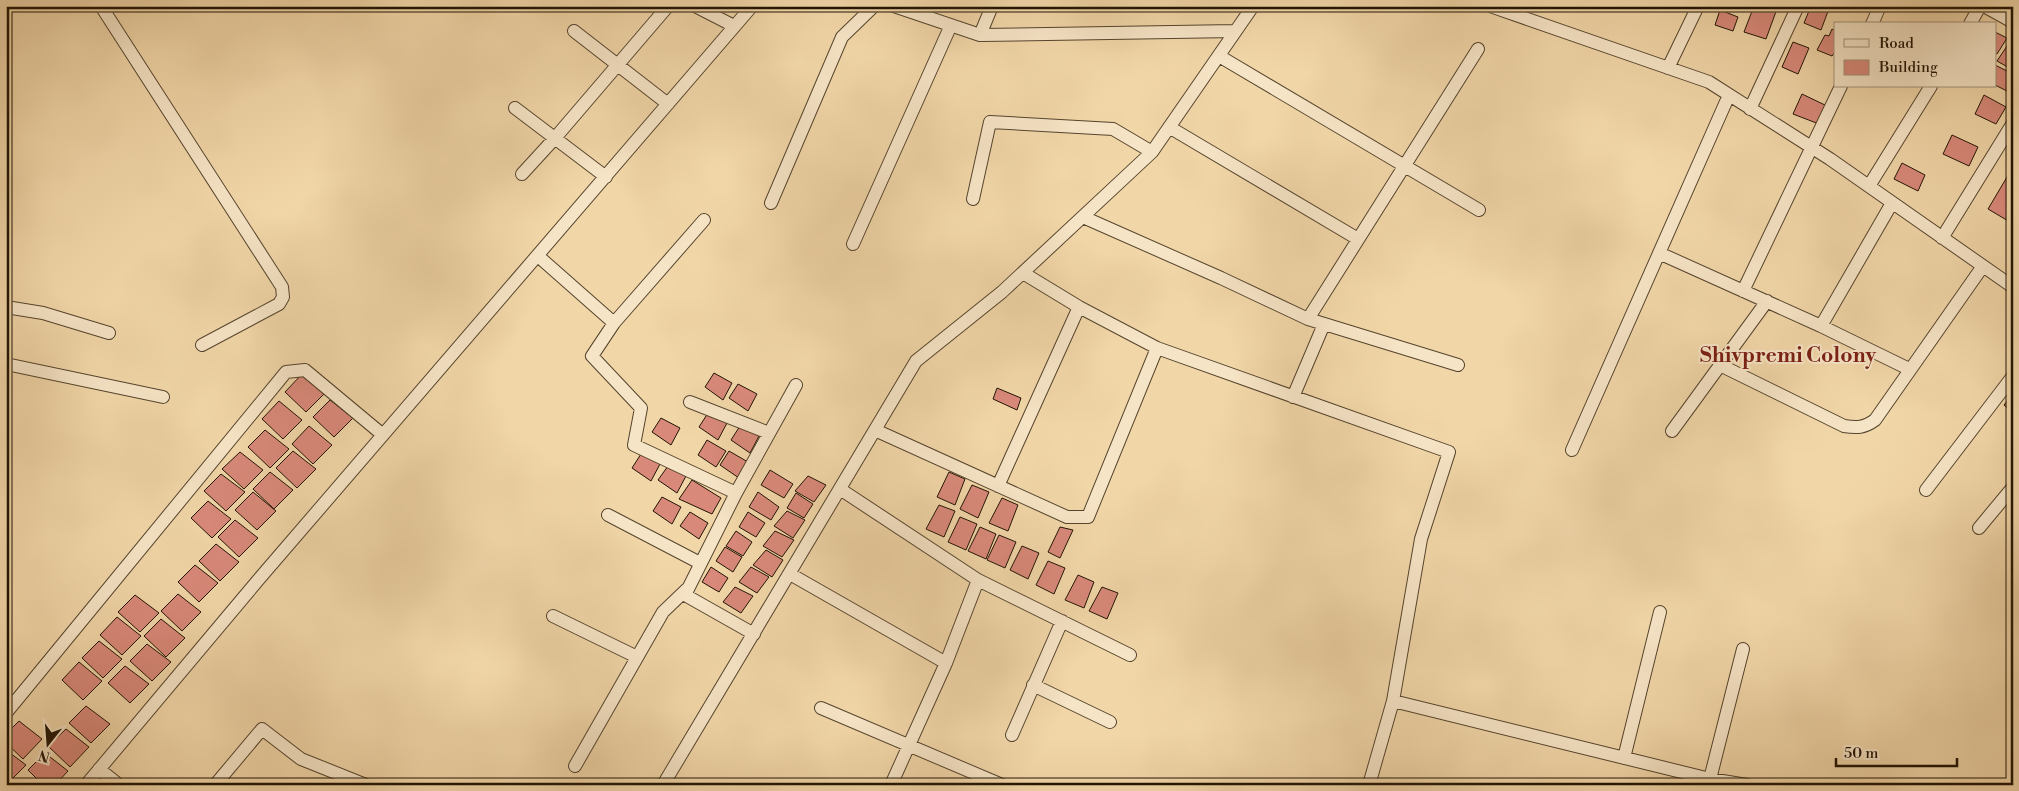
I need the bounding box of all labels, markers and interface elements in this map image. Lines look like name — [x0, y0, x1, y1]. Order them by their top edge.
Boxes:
legend — [1834, 22, 1996, 88]
text: Road — [1879, 34, 1914, 53]
text: Building — [1878, 58, 1938, 77]
district label: Shivpremi Colony — [1700, 343, 1877, 369]
north arrow — [22, 718, 72, 768]
scale bar — [1836, 736, 1958, 768]
text: 50 m — [1844, 744, 1878, 763]
text: N — [37, 745, 52, 766]

